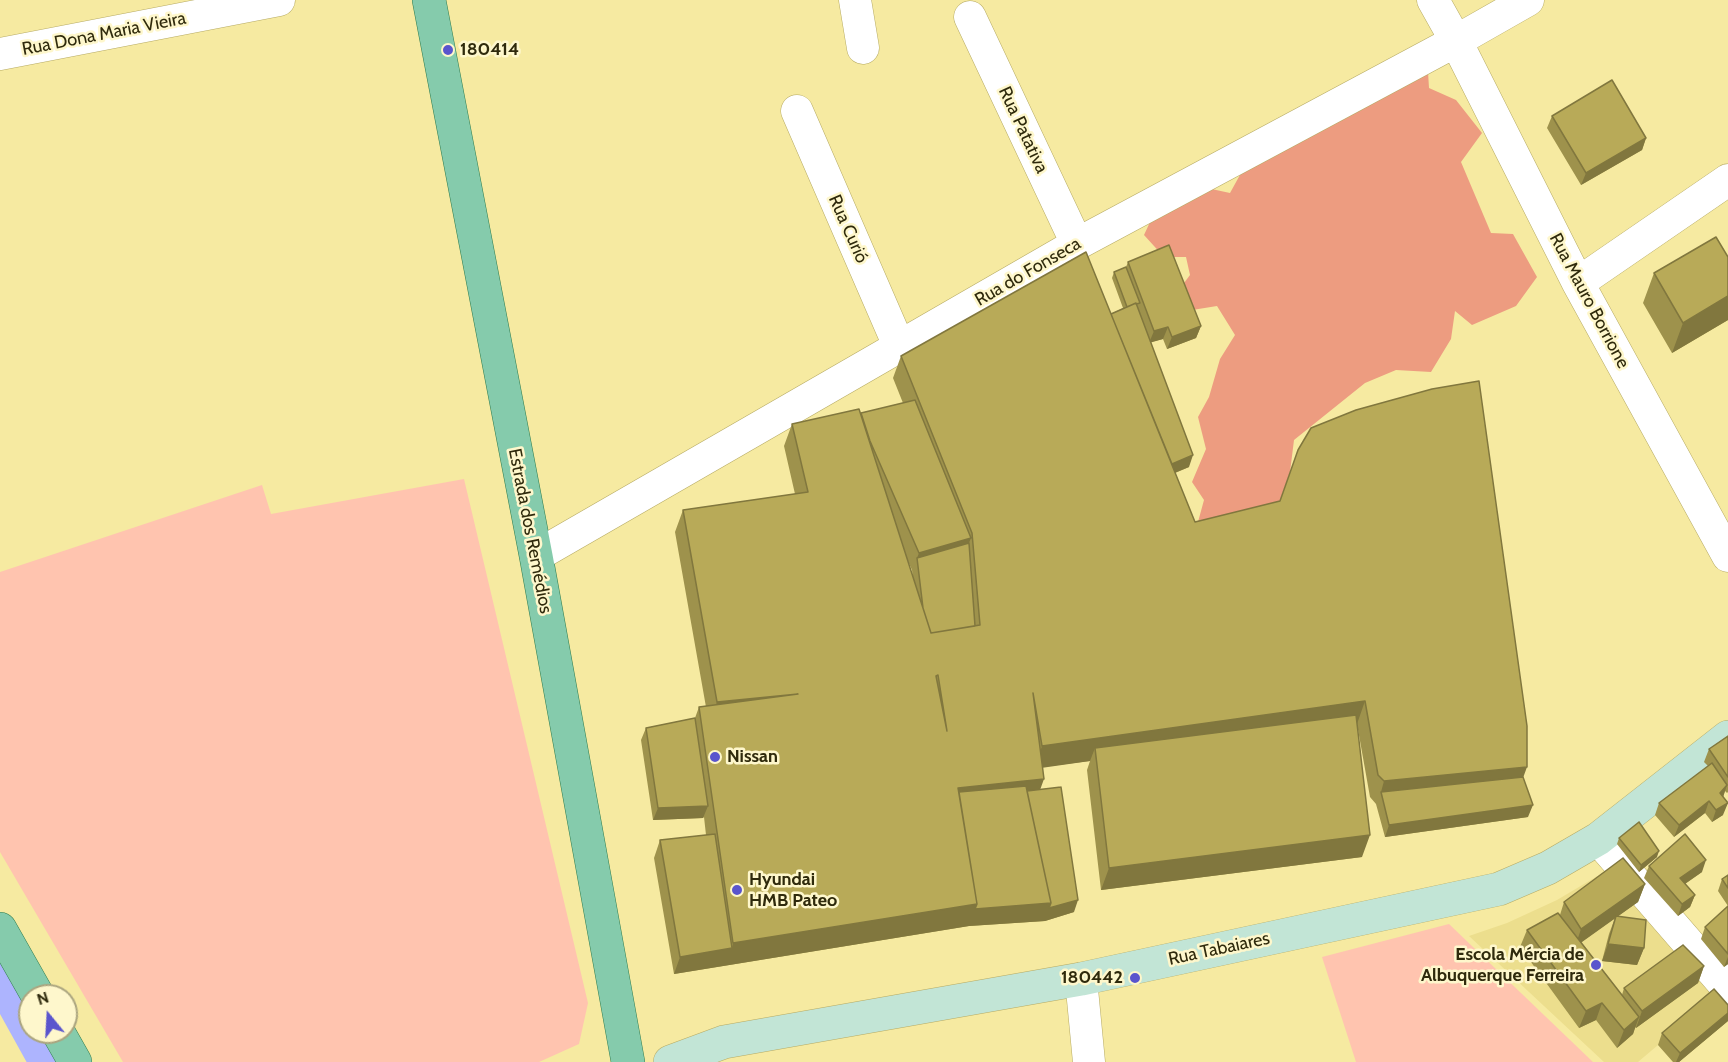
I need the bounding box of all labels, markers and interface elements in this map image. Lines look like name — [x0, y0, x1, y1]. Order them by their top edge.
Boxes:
street label: Rua Dona Maria Vieira — [20, 8, 188, 60]
place label: 180414 — [460, 39, 519, 61]
marker: 180414 — [441, 43, 455, 57]
street label: Rua Patativa — [994, 83, 1052, 177]
street label: Rua Curió — [823, 192, 873, 266]
street label: Rua Mauro Borrione — [1544, 230, 1634, 372]
street label: Rua do Fonseca — [971, 233, 1085, 311]
street label: Estrada dos Remédios — [503, 447, 557, 615]
place label: Nissan — [727, 746, 778, 768]
marker: Nissan — [708, 750, 722, 764]
place label: Hyundai HMB Pateo — [749, 869, 837, 912]
marker: Hyundai HMB Pateo — [730, 883, 744, 897]
street label: Rua Tabaiares — [1166, 928, 1272, 970]
place label: Escola Mércia de Albuquerque Ferreira — [1421, 944, 1584, 986]
marker: Escola Mércia de Albuquerque Ferreira — [1589, 958, 1603, 972]
place label: 180442 — [1061, 967, 1123, 989]
marker: 180442 — [1128, 971, 1142, 985]
north arrow — [18, 984, 78, 1044]
text: N — [35, 988, 51, 1009]

